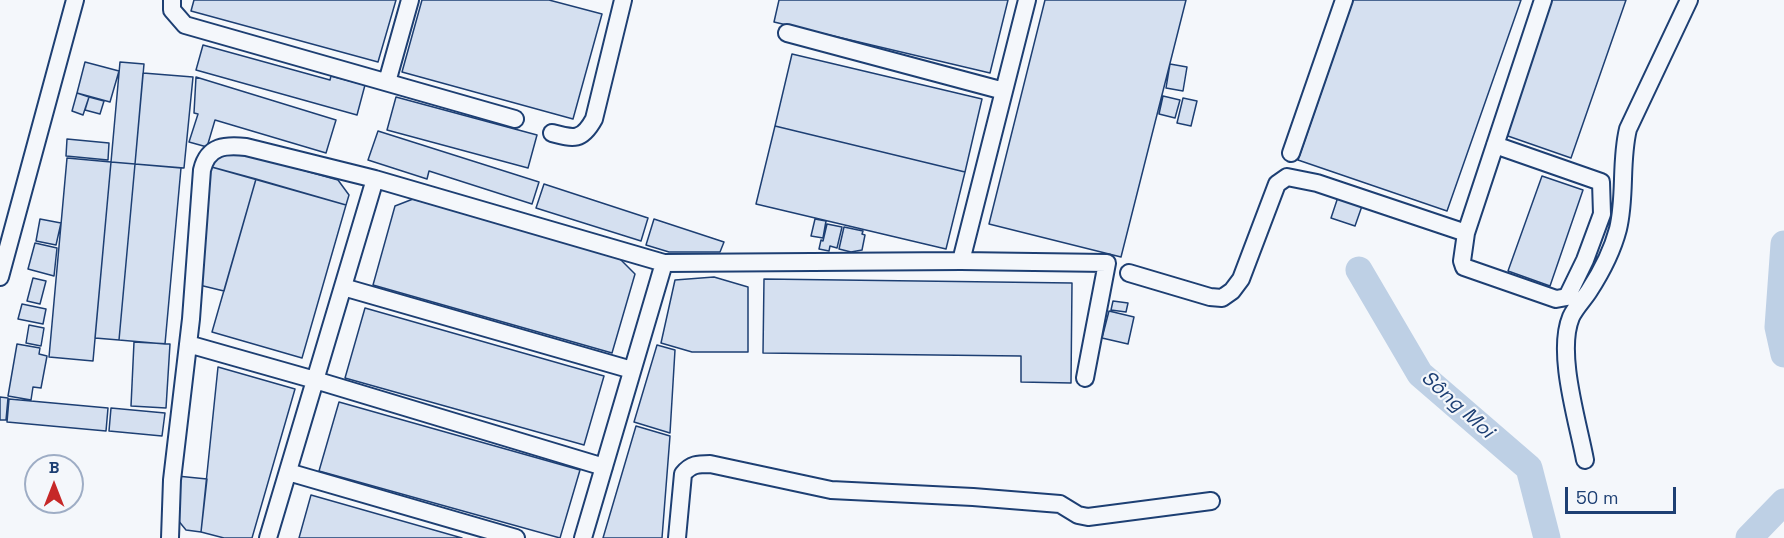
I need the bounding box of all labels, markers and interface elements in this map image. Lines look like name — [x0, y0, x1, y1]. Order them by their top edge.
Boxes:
water label: Sông Moi — [1416, 366, 1498, 444]
north arrow — [24, 454, 84, 514]
text: B — [49, 457, 59, 478]
scale bar — [1568, 475, 1679, 513]
text: 50 m — [1576, 486, 1618, 509]

